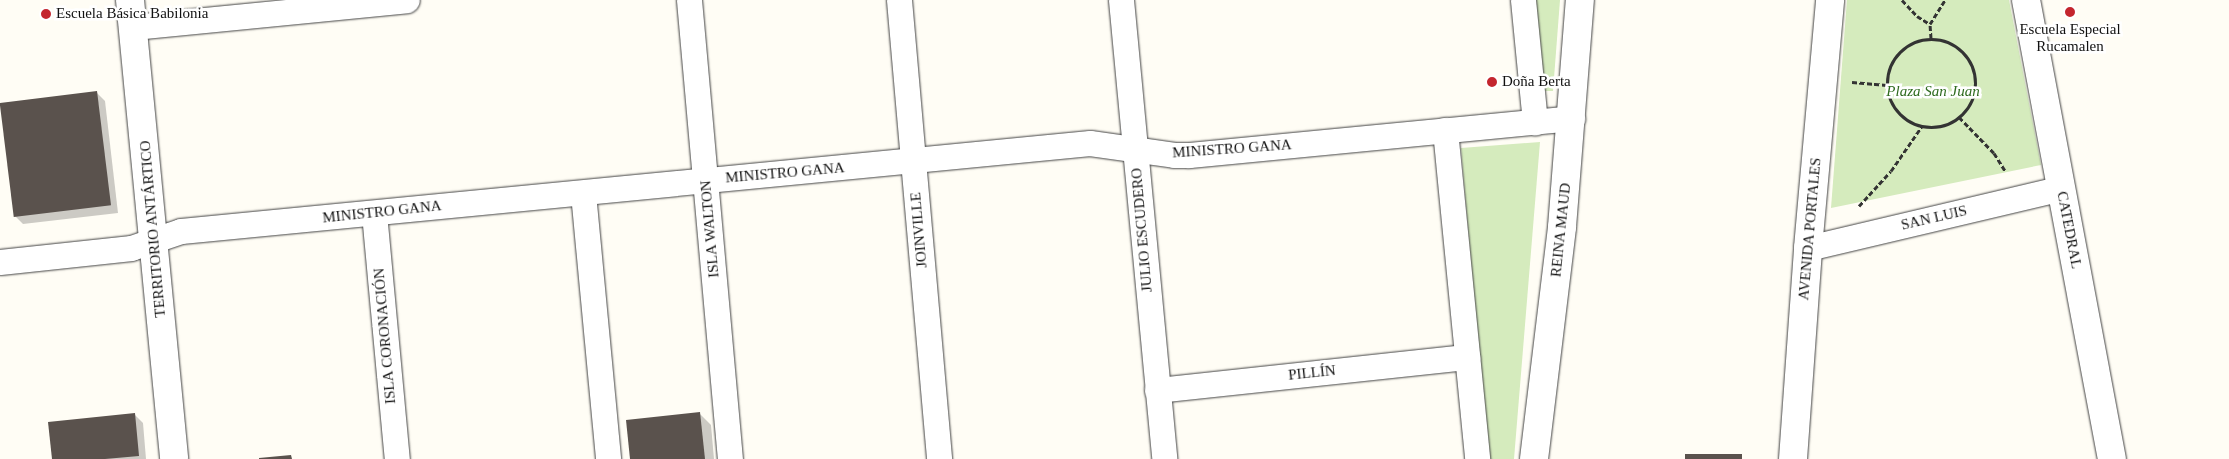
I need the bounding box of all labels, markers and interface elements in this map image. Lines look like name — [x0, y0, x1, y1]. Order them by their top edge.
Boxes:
place label: Escuela Básica Babilonia — [56, 5, 208, 23]
marker: Escuela Especial Rucamalen — [2064, 6, 2076, 18]
marker: Escuela Básica Babilonia — [40, 8, 52, 20]
place label: Escuela Especial Rucamalen — [2019, 20, 2121, 55]
place label: Doña Berta — [1502, 73, 1571, 91]
marker: Doña Berta — [1486, 76, 1498, 88]
park label: Plaza San Juan — [1886, 83, 1980, 101]
street label: MINISTRO GANA — [1172, 136, 1292, 162]
street label: TERRITORIO ANTÁRTICO — [136, 139, 170, 319]
street label: AVENIDA PORTALES — [1795, 157, 1825, 301]
street label: MINISTRO GANA — [725, 159, 845, 187]
street label: JULIO ESCUDERO — [1128, 167, 1156, 293]
street label: ISLA WALTON — [697, 179, 723, 279]
street label: REINA MAUD — [1547, 182, 1575, 278]
street label: CATEDRAL — [2053, 190, 2085, 270]
street label: JOINVILLE — [907, 191, 931, 269]
street label: MINISTRO GANA — [322, 197, 442, 227]
street label: SAN LUIS — [1899, 202, 1969, 234]
street label: ISLA CORONACIÓN — [370, 267, 400, 405]
street label: PILLÍN — [1287, 362, 1337, 384]

